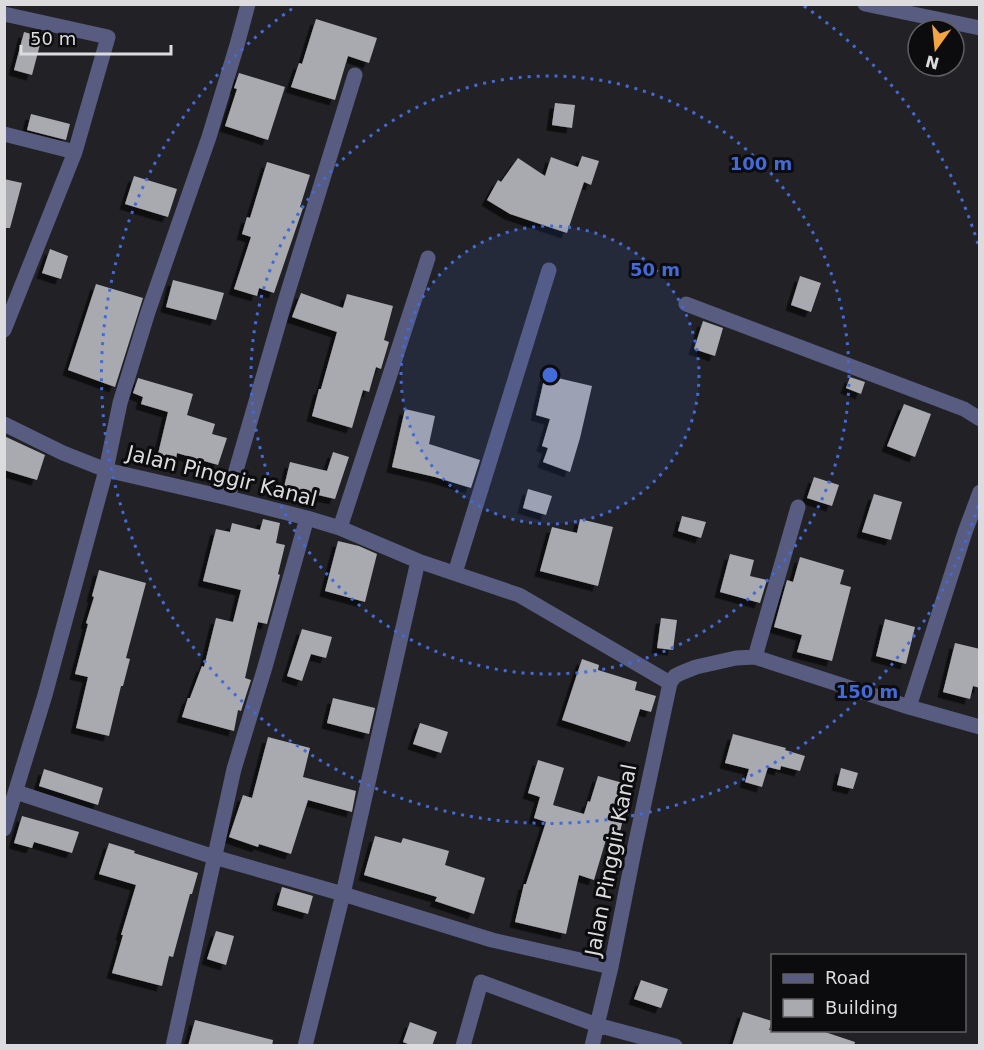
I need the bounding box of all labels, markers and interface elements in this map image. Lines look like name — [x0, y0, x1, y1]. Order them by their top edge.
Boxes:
scale bar — [21, 18, 171, 56]
north arrow — [906, 18, 966, 78]
text: 50 m — [30, 28, 76, 49]
text: N — [923, 51, 941, 73]
text: 100 m — [730, 153, 792, 174]
text: 50 m — [630, 259, 680, 280]
centre of rings — [540, 365, 560, 385]
street label: Jalan Pinggir Kanal — [122, 440, 320, 511]
text: 150 m — [836, 681, 898, 702]
street label: Jalan Pinggir Kanal — [580, 762, 641, 960]
legend — [771, 954, 966, 1032]
text: Road — [825, 967, 870, 988]
text: Building — [825, 997, 898, 1018]

